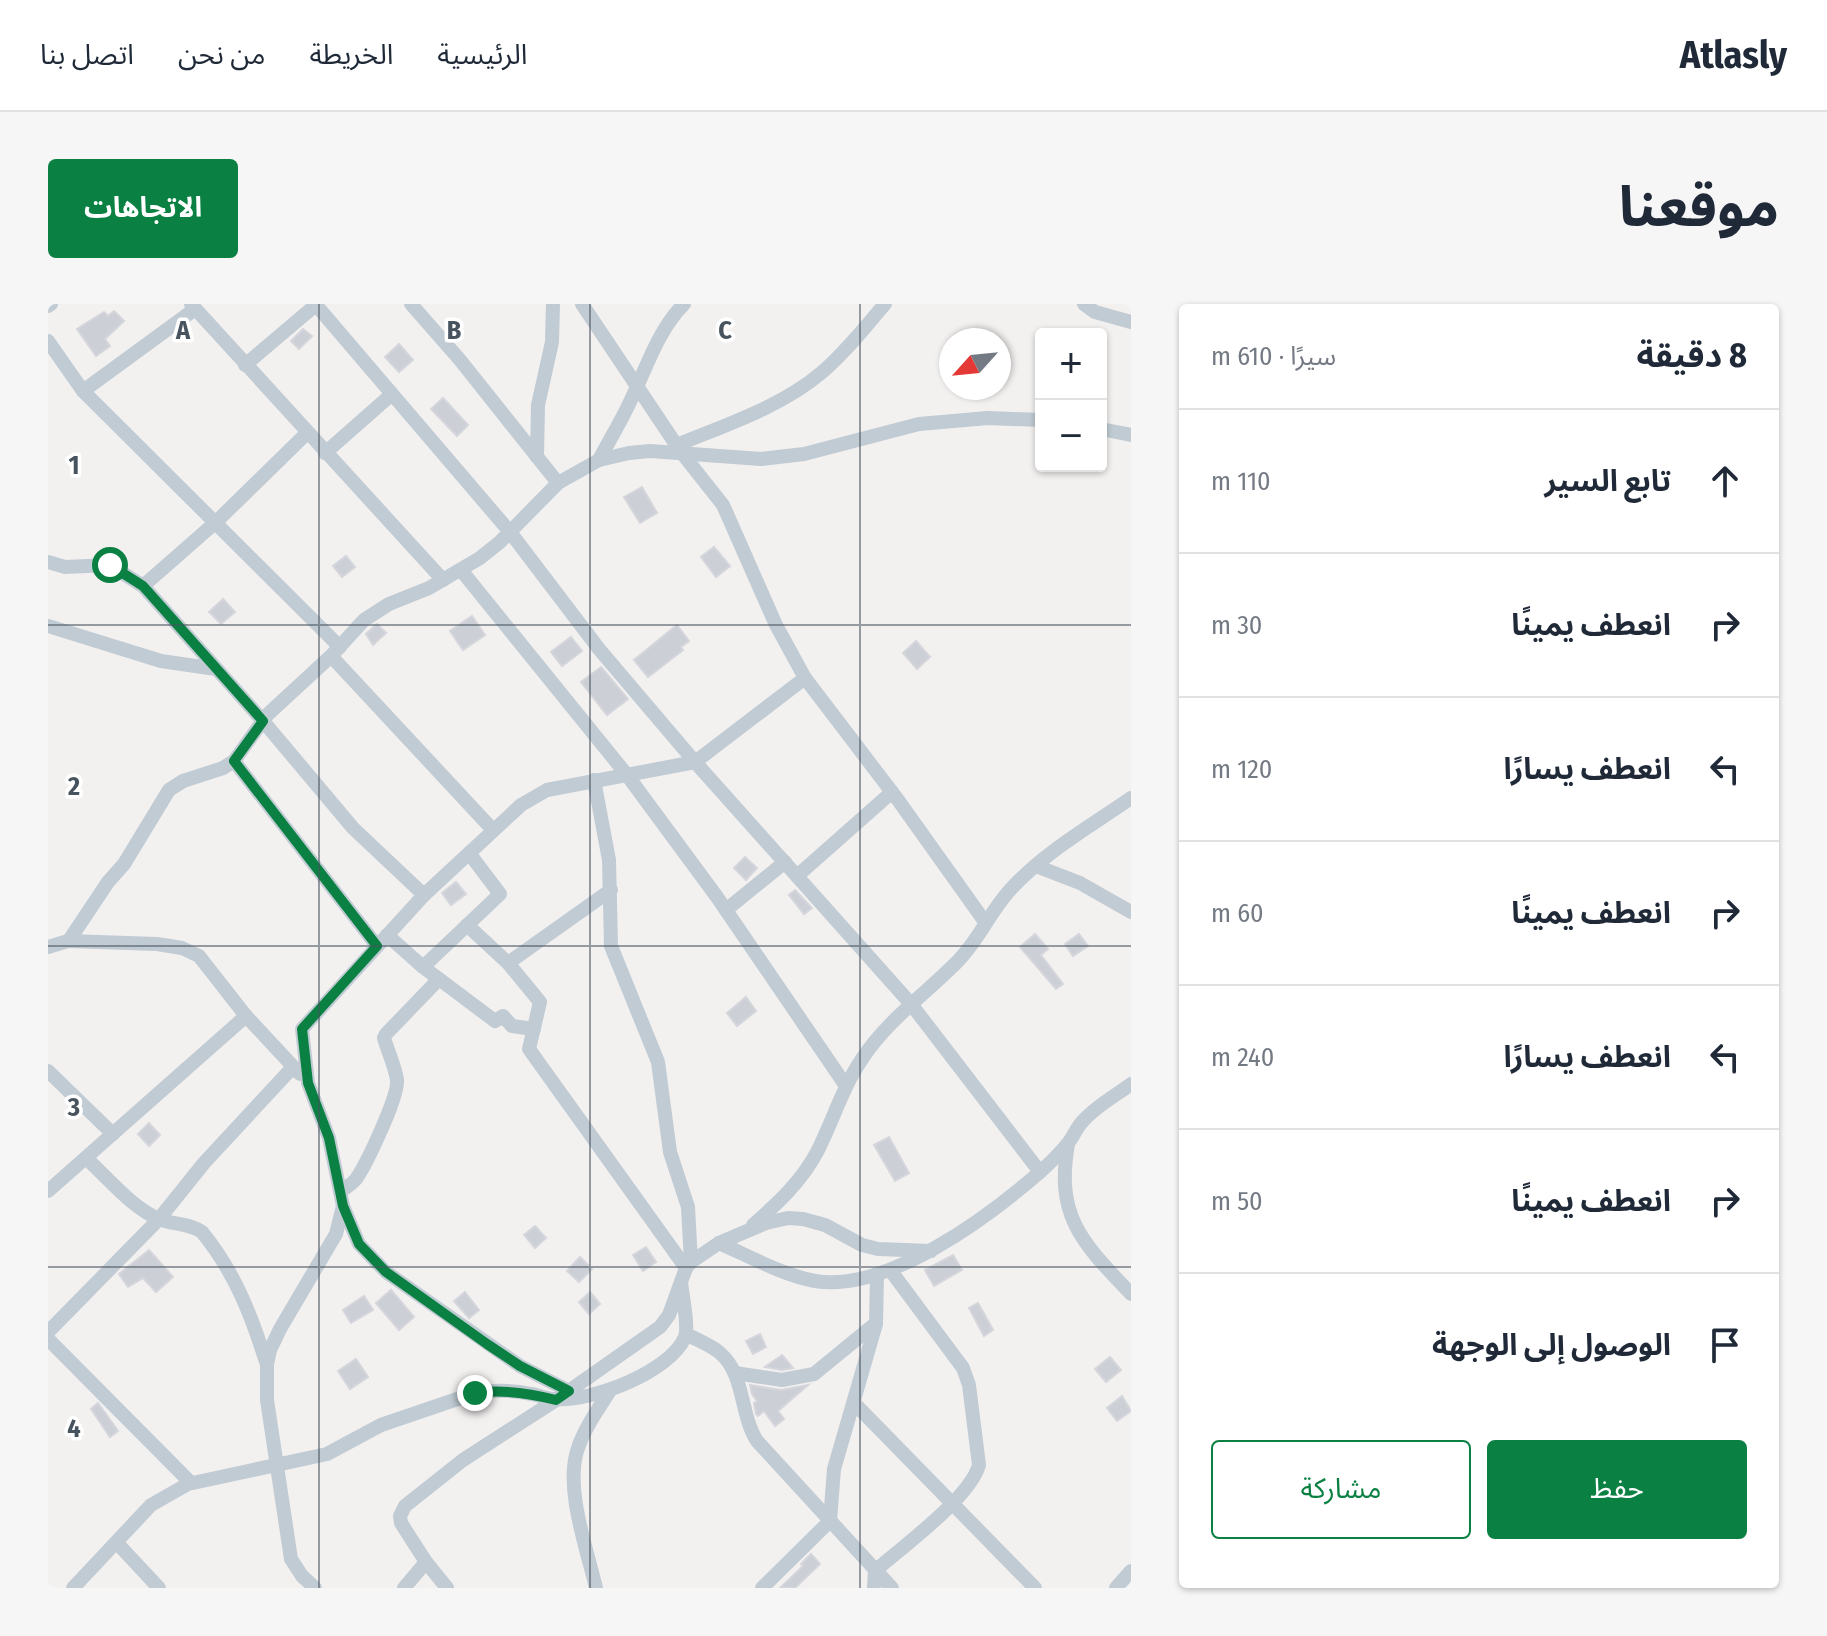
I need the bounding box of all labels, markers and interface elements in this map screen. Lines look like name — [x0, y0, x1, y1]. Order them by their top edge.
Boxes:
text: Atlasly — [1680, 32, 1787, 78]
text: اتصل بنا — [40, 38, 134, 71]
text: من نحن — [178, 38, 265, 71]
text: الخريطة — [309, 38, 393, 71]
text: الرئيسية — [437, 38, 527, 71]
button: الاتجاهات — [48, 159, 238, 258]
text: موقعنا — [1619, 174, 1779, 241]
text: A — [175, 315, 191, 346]
text: B — [447, 315, 462, 346]
text: C — [718, 315, 732, 346]
north arrow — [939, 328, 1011, 400]
map controls — [1035, 328, 1107, 472]
button: + — [1035, 328, 1107, 400]
text: 8 دقيقة — [1636, 335, 1747, 376]
text: سيرًا · 610 m — [1211, 341, 1336, 372]
button: − — [1035, 400, 1107, 472]
text: 1 — [69, 450, 80, 481]
icon: ahead — [1703, 459, 1747, 503]
text: تابع السير — [1544, 463, 1671, 499]
text: 110 m — [1211, 466, 1271, 497]
route start — [92, 547, 128, 583]
icon: right — [1703, 603, 1747, 647]
text: انعطف يمينًا — [1511, 607, 1671, 643]
text: 30 m — [1211, 610, 1262, 641]
icon: left — [1703, 747, 1747, 791]
text: انعطف يسارًا — [1504, 751, 1671, 787]
text: 120 m — [1211, 754, 1272, 785]
text: 2 — [67, 771, 80, 802]
icon: right — [1703, 891, 1747, 935]
text: انعطف يمينًا — [1511, 895, 1671, 931]
text: 60 m — [1211, 898, 1264, 929]
icon: left — [1703, 1035, 1747, 1079]
text: انعطف يسارًا — [1504, 1039, 1671, 1075]
text: 240 m — [1211, 1042, 1274, 1073]
text: 3 — [67, 1092, 80, 1123]
icon: right — [1703, 1179, 1747, 1223]
text: انعطف يمينًا — [1511, 1183, 1671, 1219]
text: 50 m — [1211, 1186, 1263, 1217]
icon: arrive — [1703, 1323, 1747, 1367]
text: الوصول إلى الوجهة — [1432, 1327, 1671, 1363]
route end — [457, 1375, 493, 1411]
text: 4 — [67, 1413, 81, 1444]
button: مشاركة — [1211, 1440, 1471, 1539]
button: حفظ — [1487, 1440, 1747, 1539]

